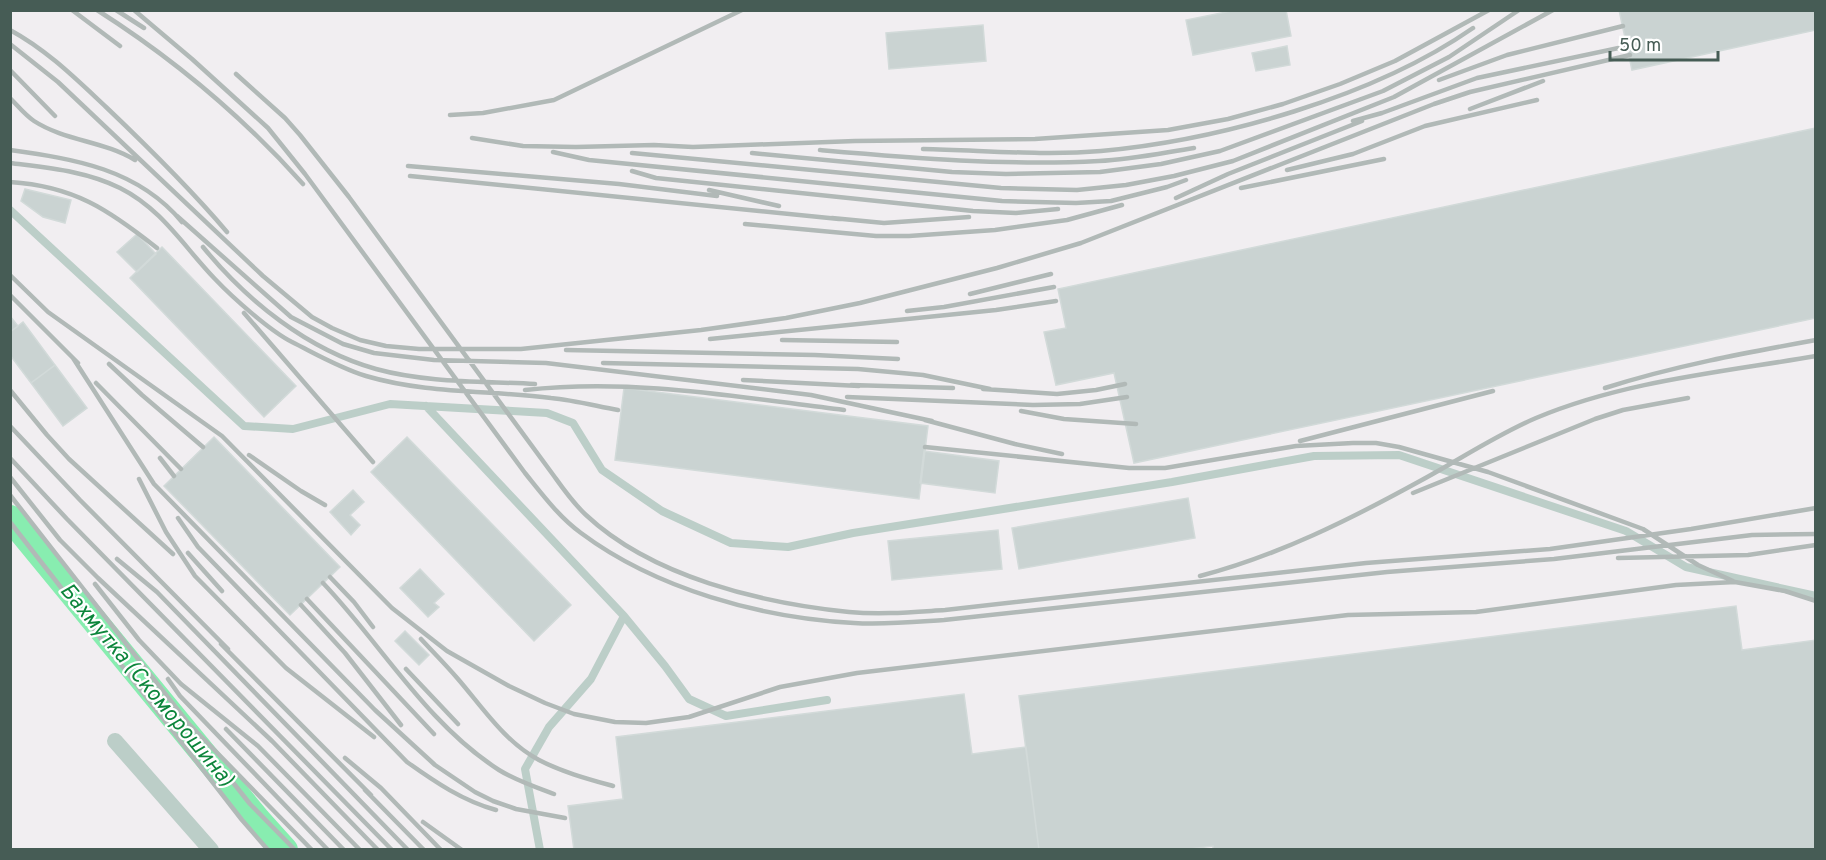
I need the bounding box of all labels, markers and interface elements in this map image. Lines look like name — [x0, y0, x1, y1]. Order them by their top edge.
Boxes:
scale bar — [1610, 24, 1718, 62]
text: 50 m — [1619, 35, 1661, 58]
water label: Бахмутка (Скоморошина) — [53, 578, 239, 793]

